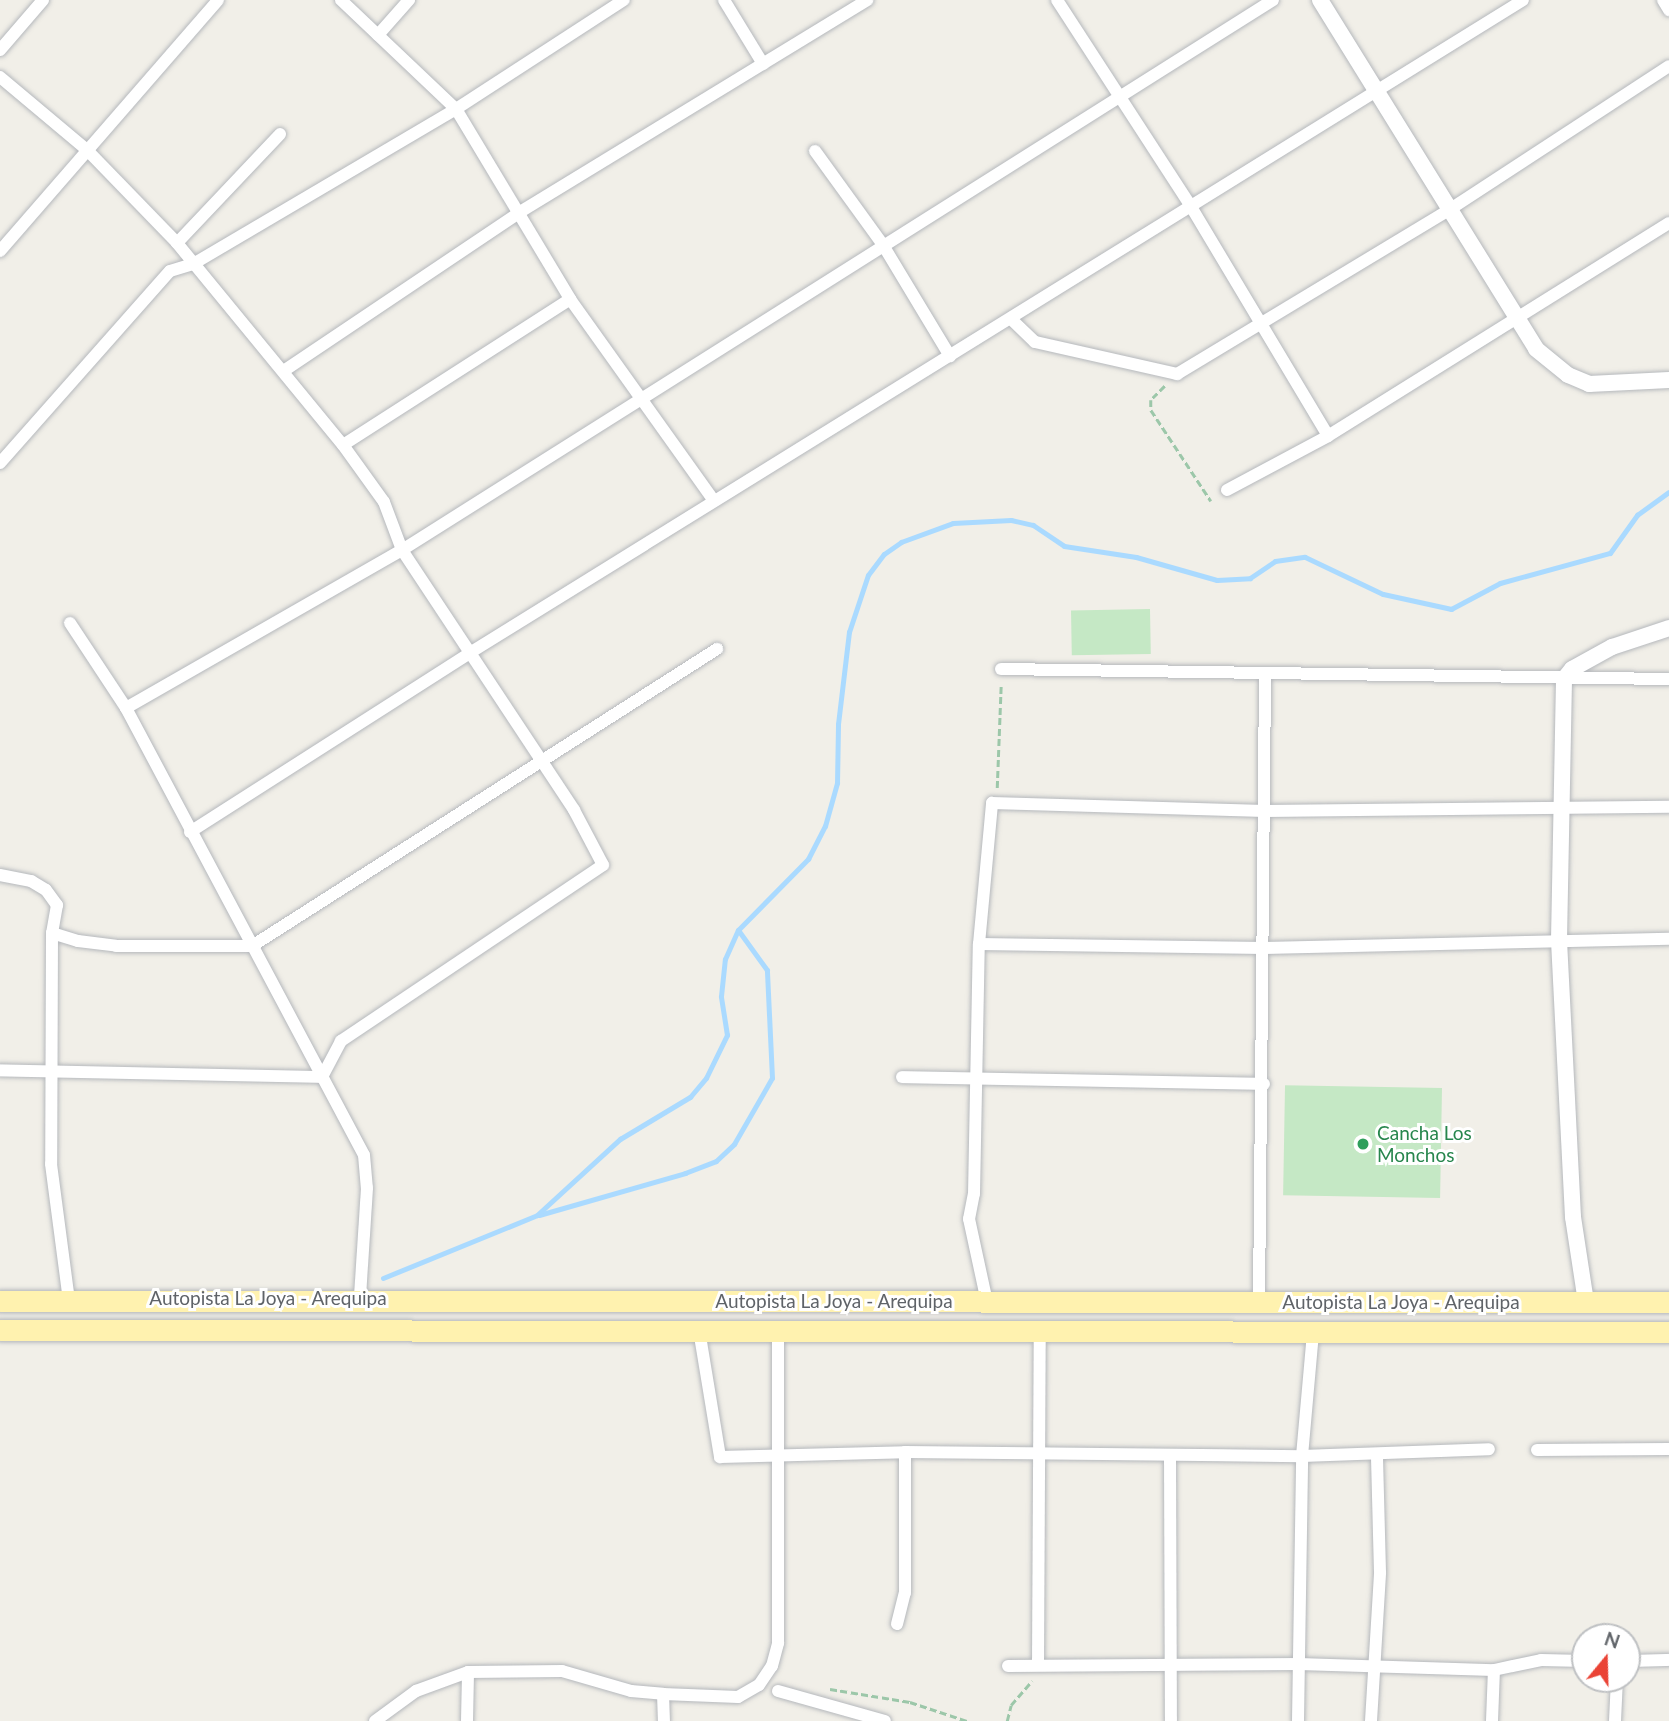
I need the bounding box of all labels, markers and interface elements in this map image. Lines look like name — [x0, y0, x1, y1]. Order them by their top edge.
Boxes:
place label: Cancha Los Monchos — [1377, 1122, 1472, 1166]
marker: Cancha Los Monchos — [1355, 1136, 1371, 1152]
street label: Autopista La Joya - Arequipa — [149, 1287, 387, 1309]
street label: Autopista La Joya - Arequipa — [715, 1290, 953, 1312]
street label: Autopista La Joya - Arequipa — [1282, 1291, 1520, 1313]
north arrow — [1571, 1623, 1641, 1693]
text: N — [1602, 1626, 1623, 1653]

